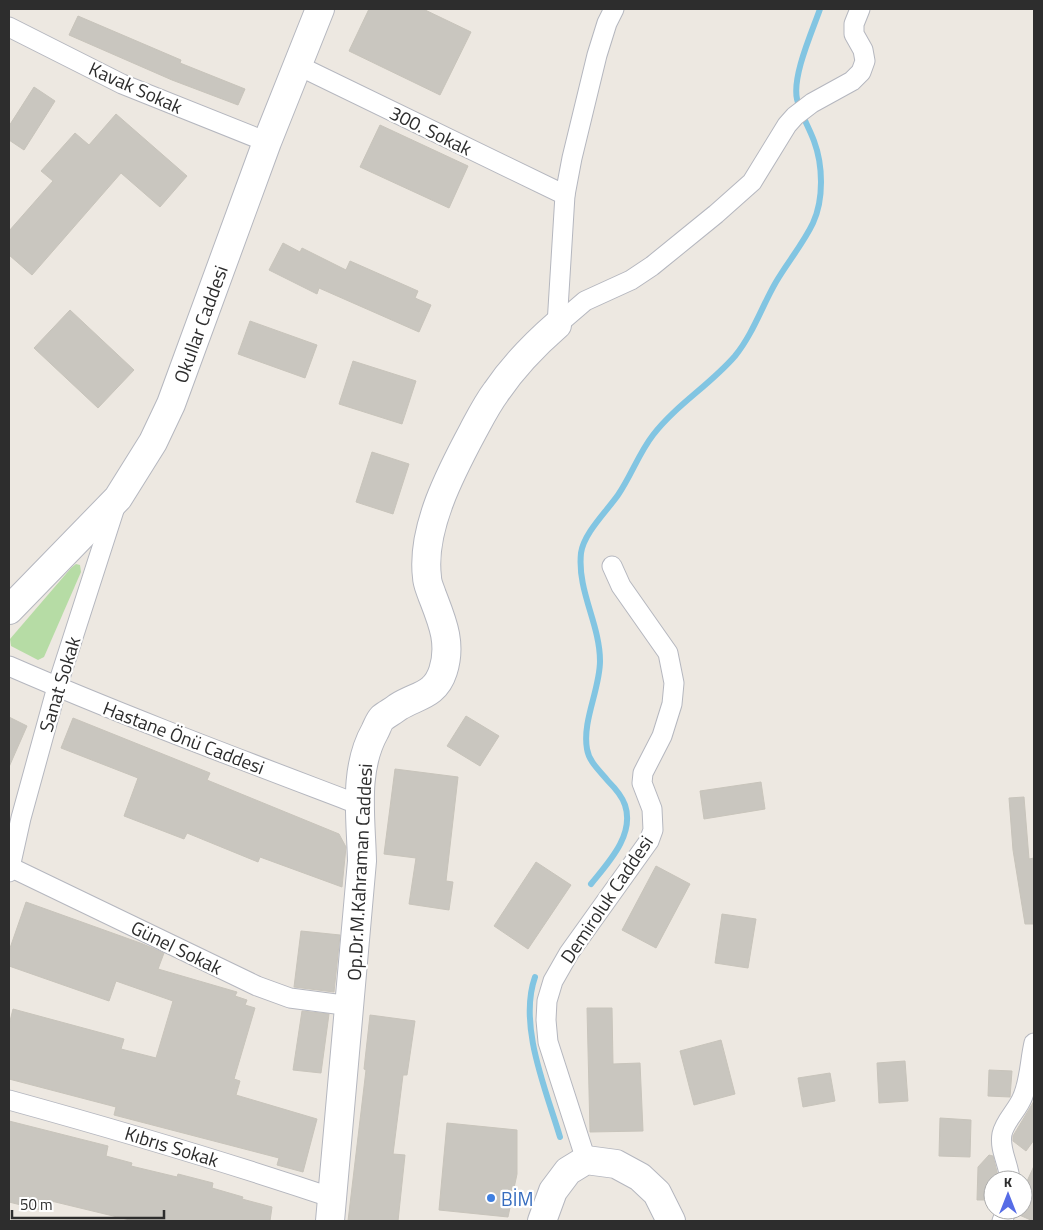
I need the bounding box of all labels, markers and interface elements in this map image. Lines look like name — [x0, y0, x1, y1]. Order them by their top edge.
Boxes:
street label: Kavak Sokak — [84, 53, 188, 121]
street label: 300. Sokak — [385, 98, 477, 162]
street label: Okullar Caddesi — [165, 261, 235, 387]
street label: Sanat Sokak — [31, 633, 87, 735]
street label: Hastane Önü Caddesi — [99, 693, 269, 781]
street label: Op.Dr.M.Kahraman Caddesi — [339, 763, 379, 981]
street label: Demiroluk Caddesi — [552, 829, 660, 969]
street label: Günel Sokak — [127, 912, 227, 982]
street label: Kıbrıs Sokak — [122, 1118, 222, 1174]
north arrow — [983, 1170, 1033, 1220]
text: K — [1004, 1171, 1013, 1192]
place label: BİM — [501, 1184, 533, 1213]
scale bar — [12, 1188, 165, 1220]
marker: BİM — [485, 1192, 497, 1204]
text: 50 m — [20, 1193, 53, 1216]

